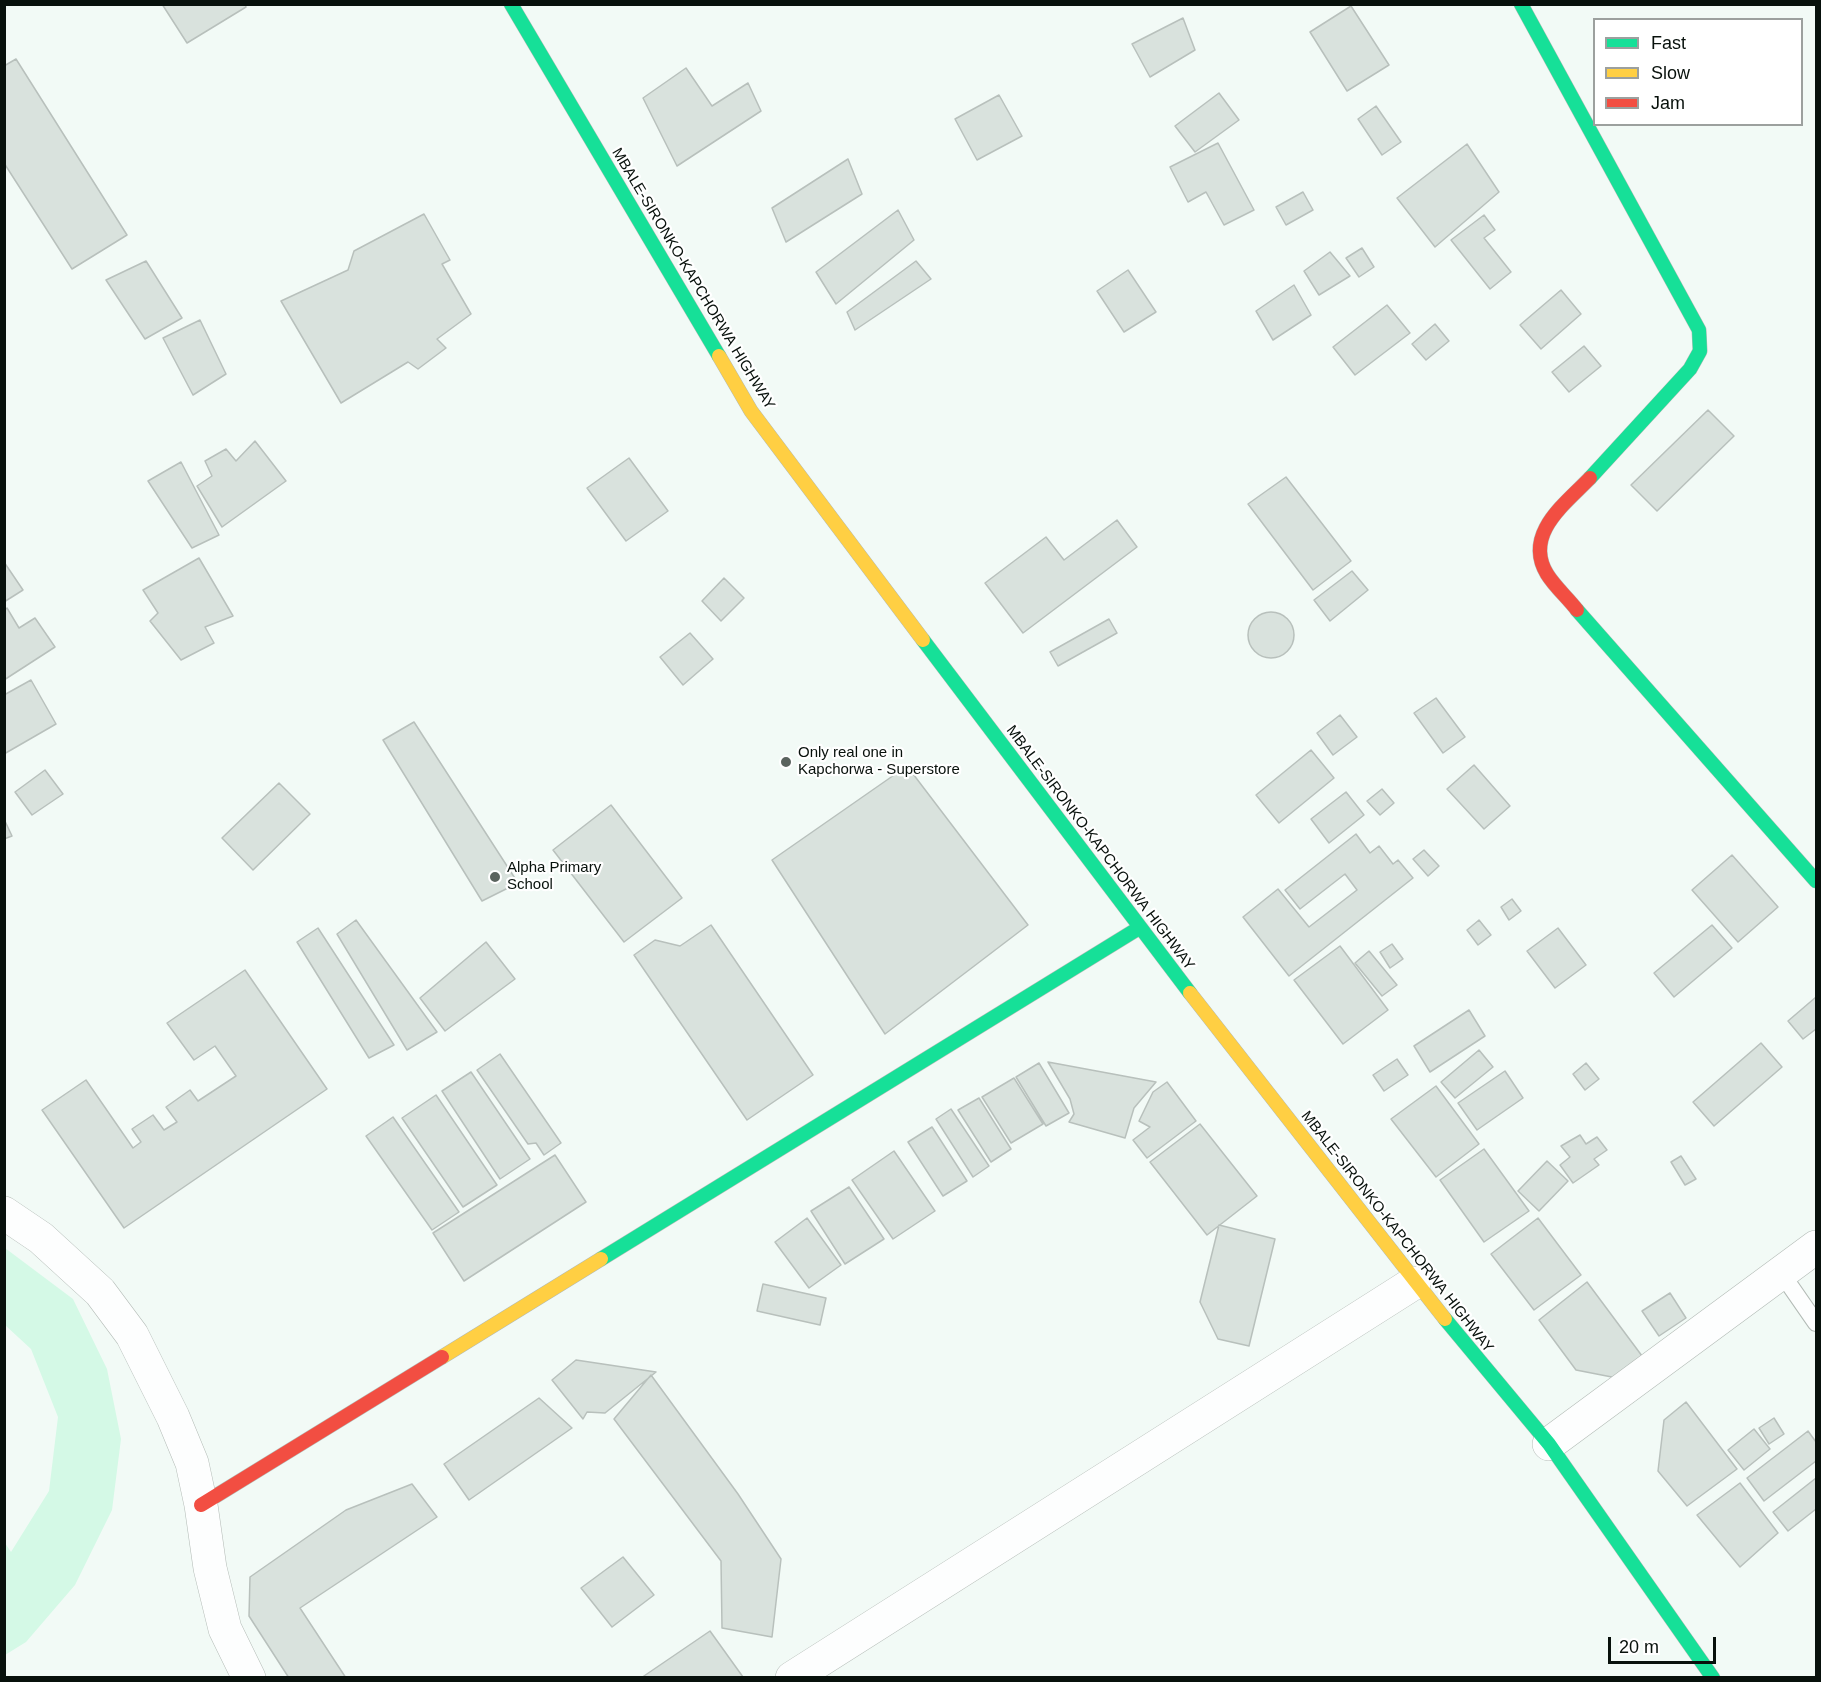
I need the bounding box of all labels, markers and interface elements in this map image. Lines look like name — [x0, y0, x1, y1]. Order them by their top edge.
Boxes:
legend — [1593, 18, 1803, 126]
text: Fast — [1651, 33, 1686, 53]
text: Slow — [1651, 63, 1690, 83]
text: Jam — [1651, 93, 1685, 113]
street label: MBALE-SIRONKO-KAPCHORWA HIGHWAY — [608, 145, 778, 413]
street label: MBALE-SIRONKO-KAPCHORWA HIGHWAY — [1002, 722, 1198, 974]
place label: Only real one in Kapchorwa - Superstore — [798, 744, 960, 779]
marker: Only real one in Kapchorwa - Superstore — [779, 755, 793, 769]
place label: Alpha Primary School — [507, 859, 601, 894]
marker: Alpha Primary School — [488, 870, 502, 884]
street label: MBALE-SIRONKO-KAPCHORWA HIGHWAY — [1297, 1108, 1497, 1356]
scale bar — [1611, 1625, 1719, 1663]
text: 20 m — [1619, 1637, 1659, 1657]

